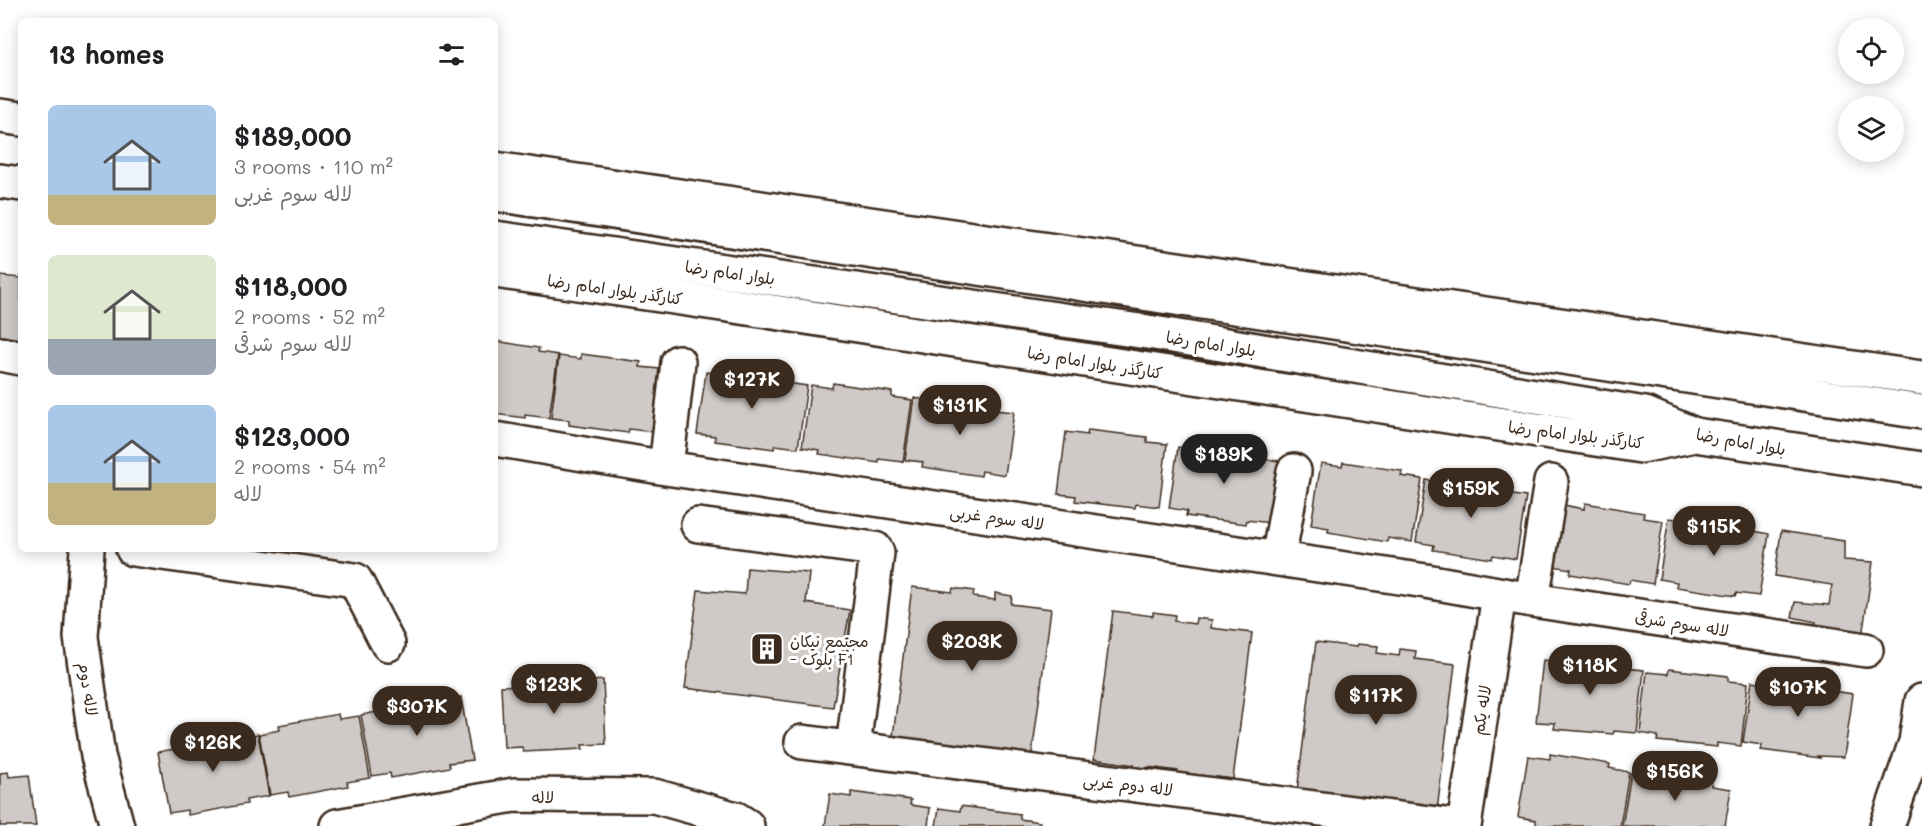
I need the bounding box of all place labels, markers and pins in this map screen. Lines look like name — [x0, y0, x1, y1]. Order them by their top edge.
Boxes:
pin: $127K — [710, 359, 794, 410]
pin: $131K — [918, 385, 1002, 436]
pin: $189K — [1182, 434, 1266, 485]
pin: $159K — [1429, 468, 1513, 519]
pin: $115K — [1672, 506, 1756, 557]
pin: $203K — [930, 621, 1014, 672]
place label: مجتمع نیکان - بلوک F1 — [790, 630, 869, 670]
building icon: مجتمع نیکان - بلوک F1 — [749, 631, 785, 667]
pin: $118K — [1548, 645, 1632, 696]
pin: $123K — [512, 664, 596, 715]
pin: $107K — [1756, 667, 1840, 718]
pin: $117K — [1334, 675, 1418, 726]
pin: $307K — [375, 686, 459, 737]
pin: $126K — [171, 722, 255, 773]
pin: $156K — [1633, 751, 1717, 802]

